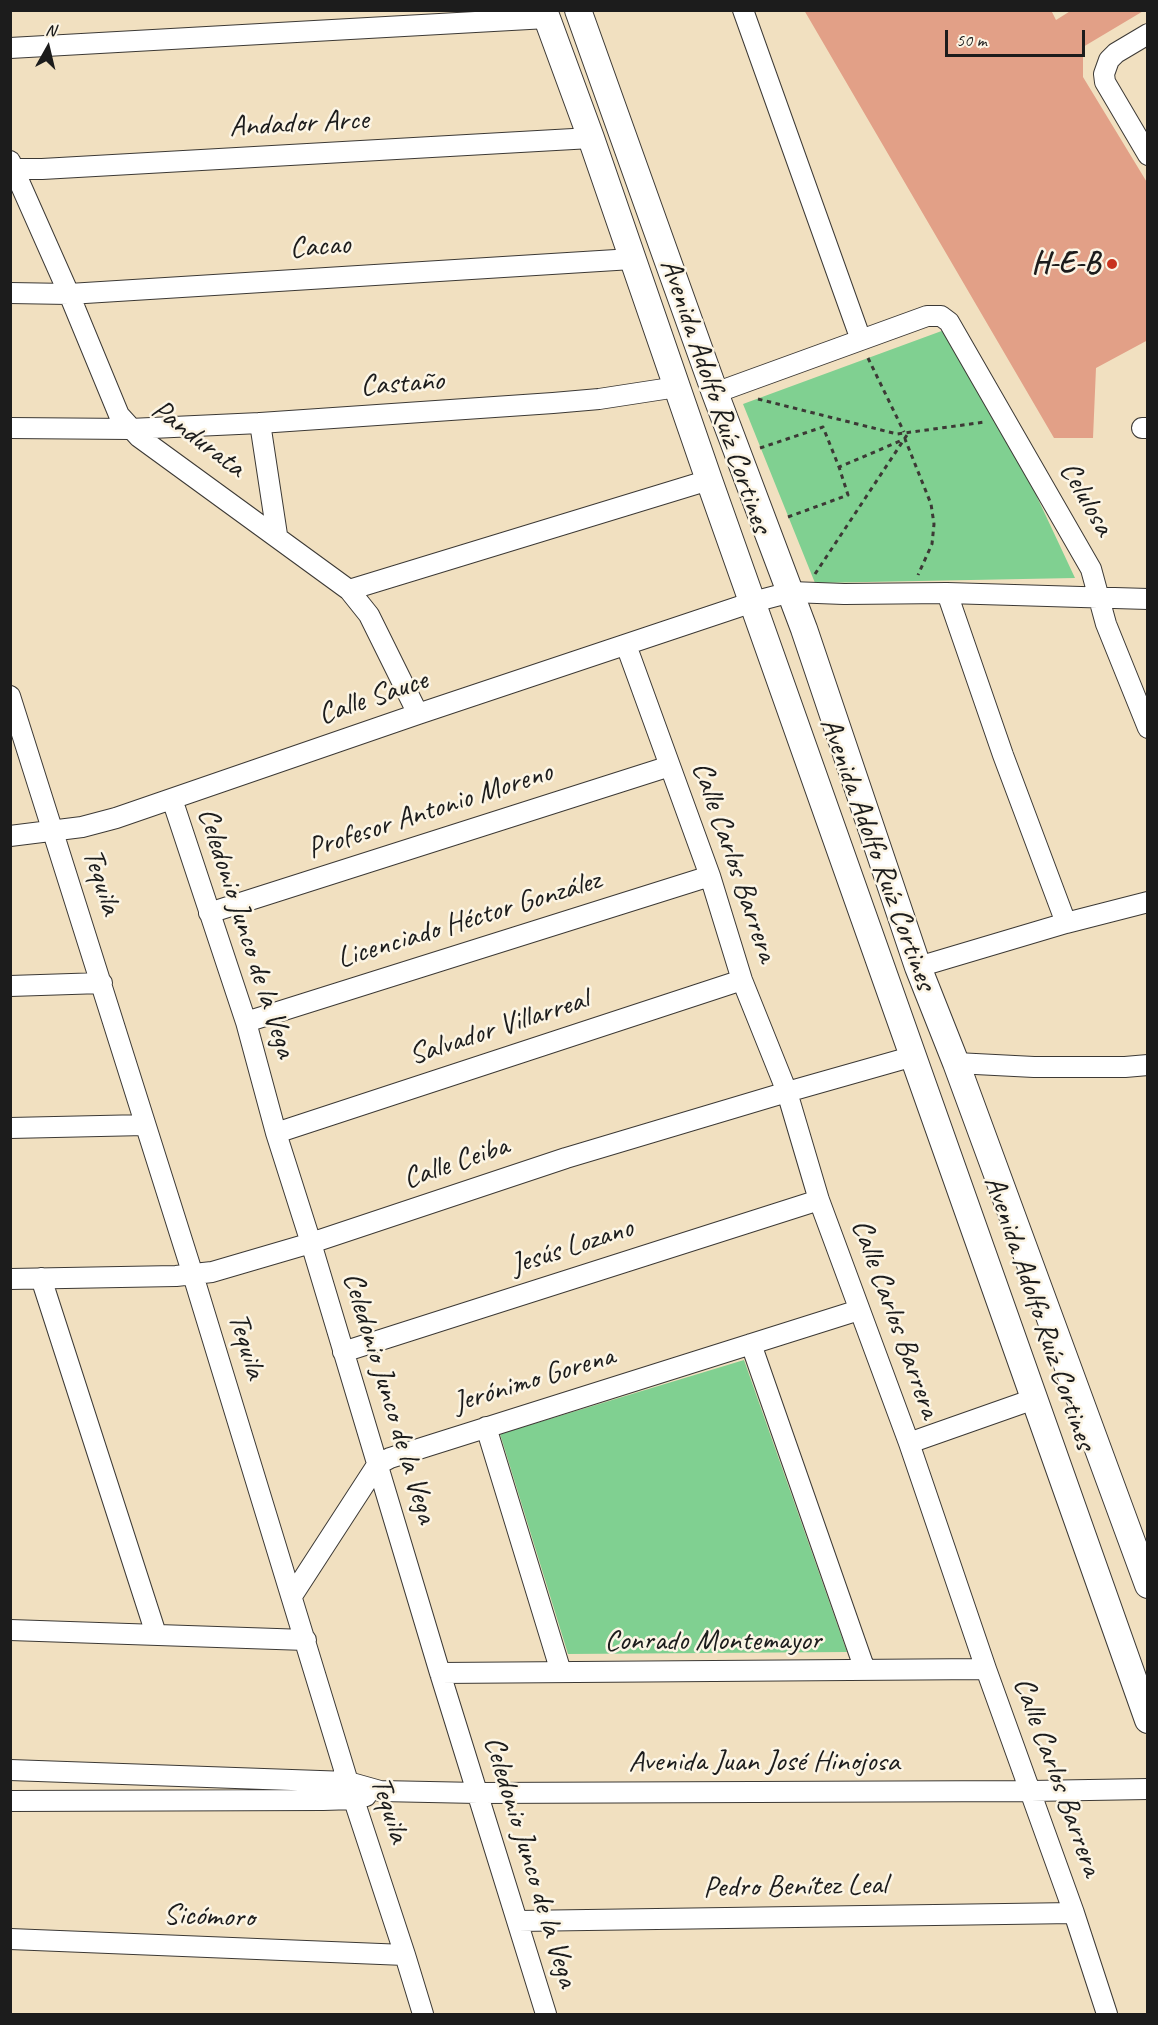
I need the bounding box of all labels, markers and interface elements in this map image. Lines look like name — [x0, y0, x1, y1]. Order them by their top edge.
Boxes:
north arrow — [18, 18, 78, 78]
scale bar — [948, 18, 1088, 56]
text: N — [44, 20, 57, 41]
text: 50 m — [956, 29, 987, 51]
street label: Andador Arce — [228, 102, 370, 146]
street label: Cacao — [289, 227, 351, 267]
place label: H-E-B — [1032, 246, 1100, 282]
street label: Avenida Adolfo Ruíz Cortines — [651, 254, 779, 538]
marker: H-E-B — [1105, 257, 1119, 271]
street label: Castaño — [359, 363, 445, 405]
street label: Pandurata — [144, 392, 252, 486]
street label: Celulosa — [1051, 456, 1121, 542]
street label: Calle Sauce — [314, 663, 432, 733]
street label: Avenida Adolfo Ruíz Cortines — [811, 713, 943, 995]
street label: Profesor Antonio Moreno — [303, 754, 557, 868]
street label: Calle Carlos Barrera — [683, 757, 785, 967]
street label: Celedonio Junco de la Vega — [189, 804, 303, 1062]
street label: Tequila — [74, 845, 128, 919]
street label: Licenciado Héctor González — [333, 863, 605, 977]
street label: Salvador Villarreal — [405, 982, 593, 1074]
street label: Calle Ceiba — [398, 1128, 514, 1198]
street label: Avenida Adolfo Ruíz Cortines — [975, 1171, 1103, 1455]
street label: Jesús Lozano — [506, 1210, 638, 1284]
street label: Calle Carlos Barrera — [842, 1215, 948, 1423]
street label: Celedonio Junco de la Vega — [334, 1268, 444, 1528]
street label: Tequila — [219, 1309, 273, 1383]
street label: Jerónimo Gorena — [449, 1338, 619, 1422]
street label: Conrado Montemayor — [605, 1623, 821, 1659]
street label: Calle Carlos Barrera — [1004, 1673, 1110, 1881]
street label: Celedonio Junco de la Vega — [475, 1732, 585, 1992]
street label: Avenida Juan José Hinojosa — [628, 1744, 900, 1780]
street label: Tequila — [362, 1773, 416, 1847]
street label: Pedro Benítez Leal — [703, 1867, 887, 1907]
street label: Sicómoro — [163, 1897, 255, 1937]

